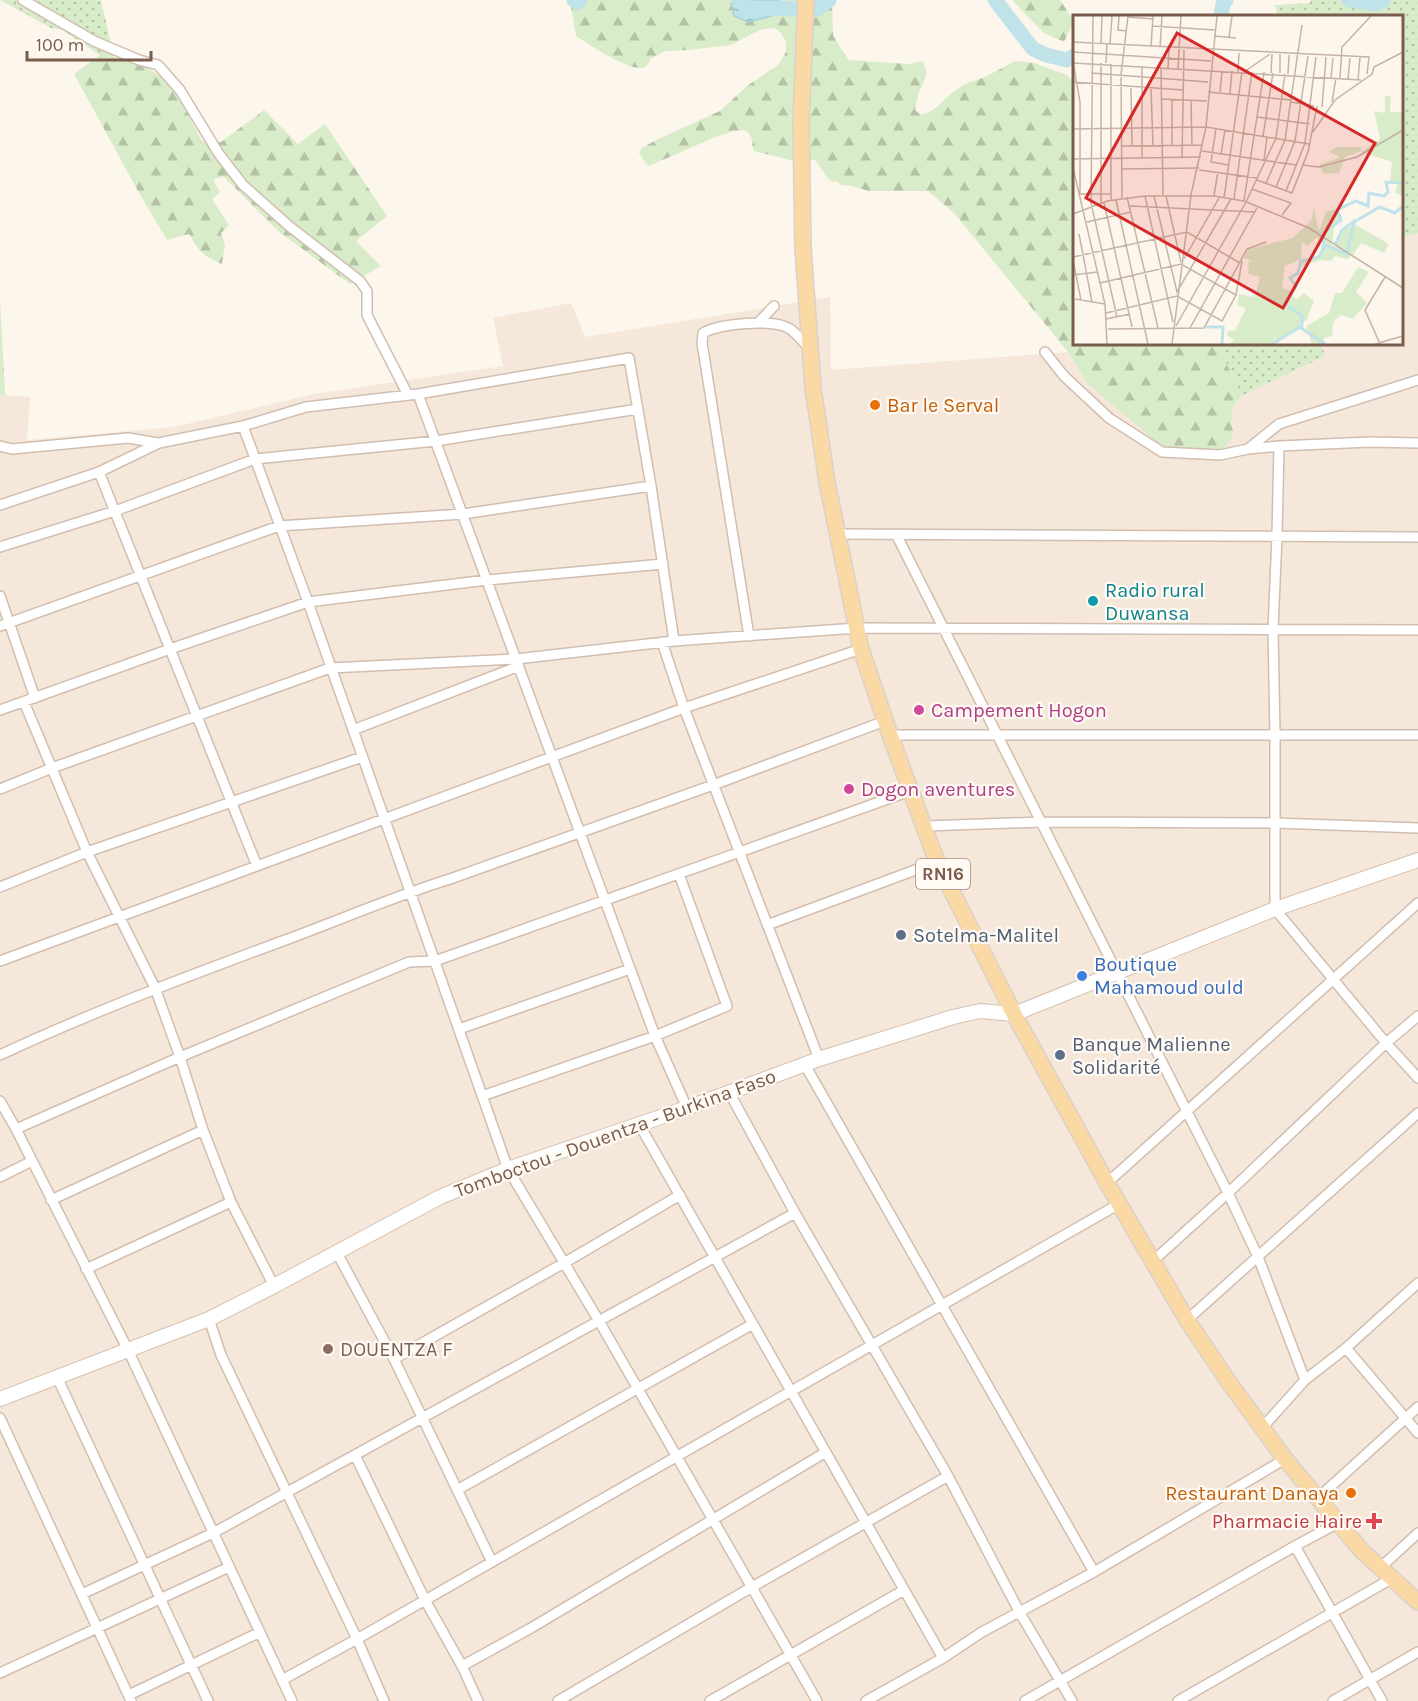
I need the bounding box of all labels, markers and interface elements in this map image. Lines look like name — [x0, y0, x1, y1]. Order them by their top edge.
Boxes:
inset map — [1073, 15, 1403, 345]
scale bar — [27, 24, 152, 62]
text: 100 m — [36, 34, 84, 56]
place label: Bar le Serval — [887, 394, 999, 417]
marker: Bar le Serval — [868, 398, 882, 412]
place label: Radio rural Duwansa — [1105, 579, 1205, 625]
marker: Radio rural Duwansa — [1086, 594, 1100, 608]
place label: Campement Hogon — [931, 699, 1107, 722]
marker: Campement Hogon — [912, 703, 926, 717]
place label: Dogon aventures — [861, 778, 1015, 801]
marker: Dogon aventures — [842, 782, 856, 796]
road number: RN16 — [916, 859, 970, 889]
place label: Sotelma-Malitel — [913, 924, 1059, 947]
marker: Sotelma-Malitel — [894, 928, 908, 942]
place label: Boutique Mahamoud ould — [1094, 953, 1244, 999]
marker: Boutique Mahamoud ould — [1075, 969, 1089, 983]
place label: Banque Malienne Solidarité — [1072, 1033, 1231, 1079]
marker: Banque Malienne Solidarité — [1053, 1048, 1067, 1062]
street label: Tomboctou - Douentza - Burkina Faso — [451, 1064, 779, 1203]
place label: DOUENTZA F — [340, 1338, 453, 1361]
marker: DOUENTZA F — [321, 1342, 335, 1356]
place label: Restaurant Danaya — [1165, 1482, 1339, 1505]
marker: Restaurant Danaya — [1344, 1486, 1358, 1500]
place label: Pharmacie Haire — [1212, 1510, 1362, 1533]
marker: Pharmacie Haire — [1367, 1514, 1381, 1528]

